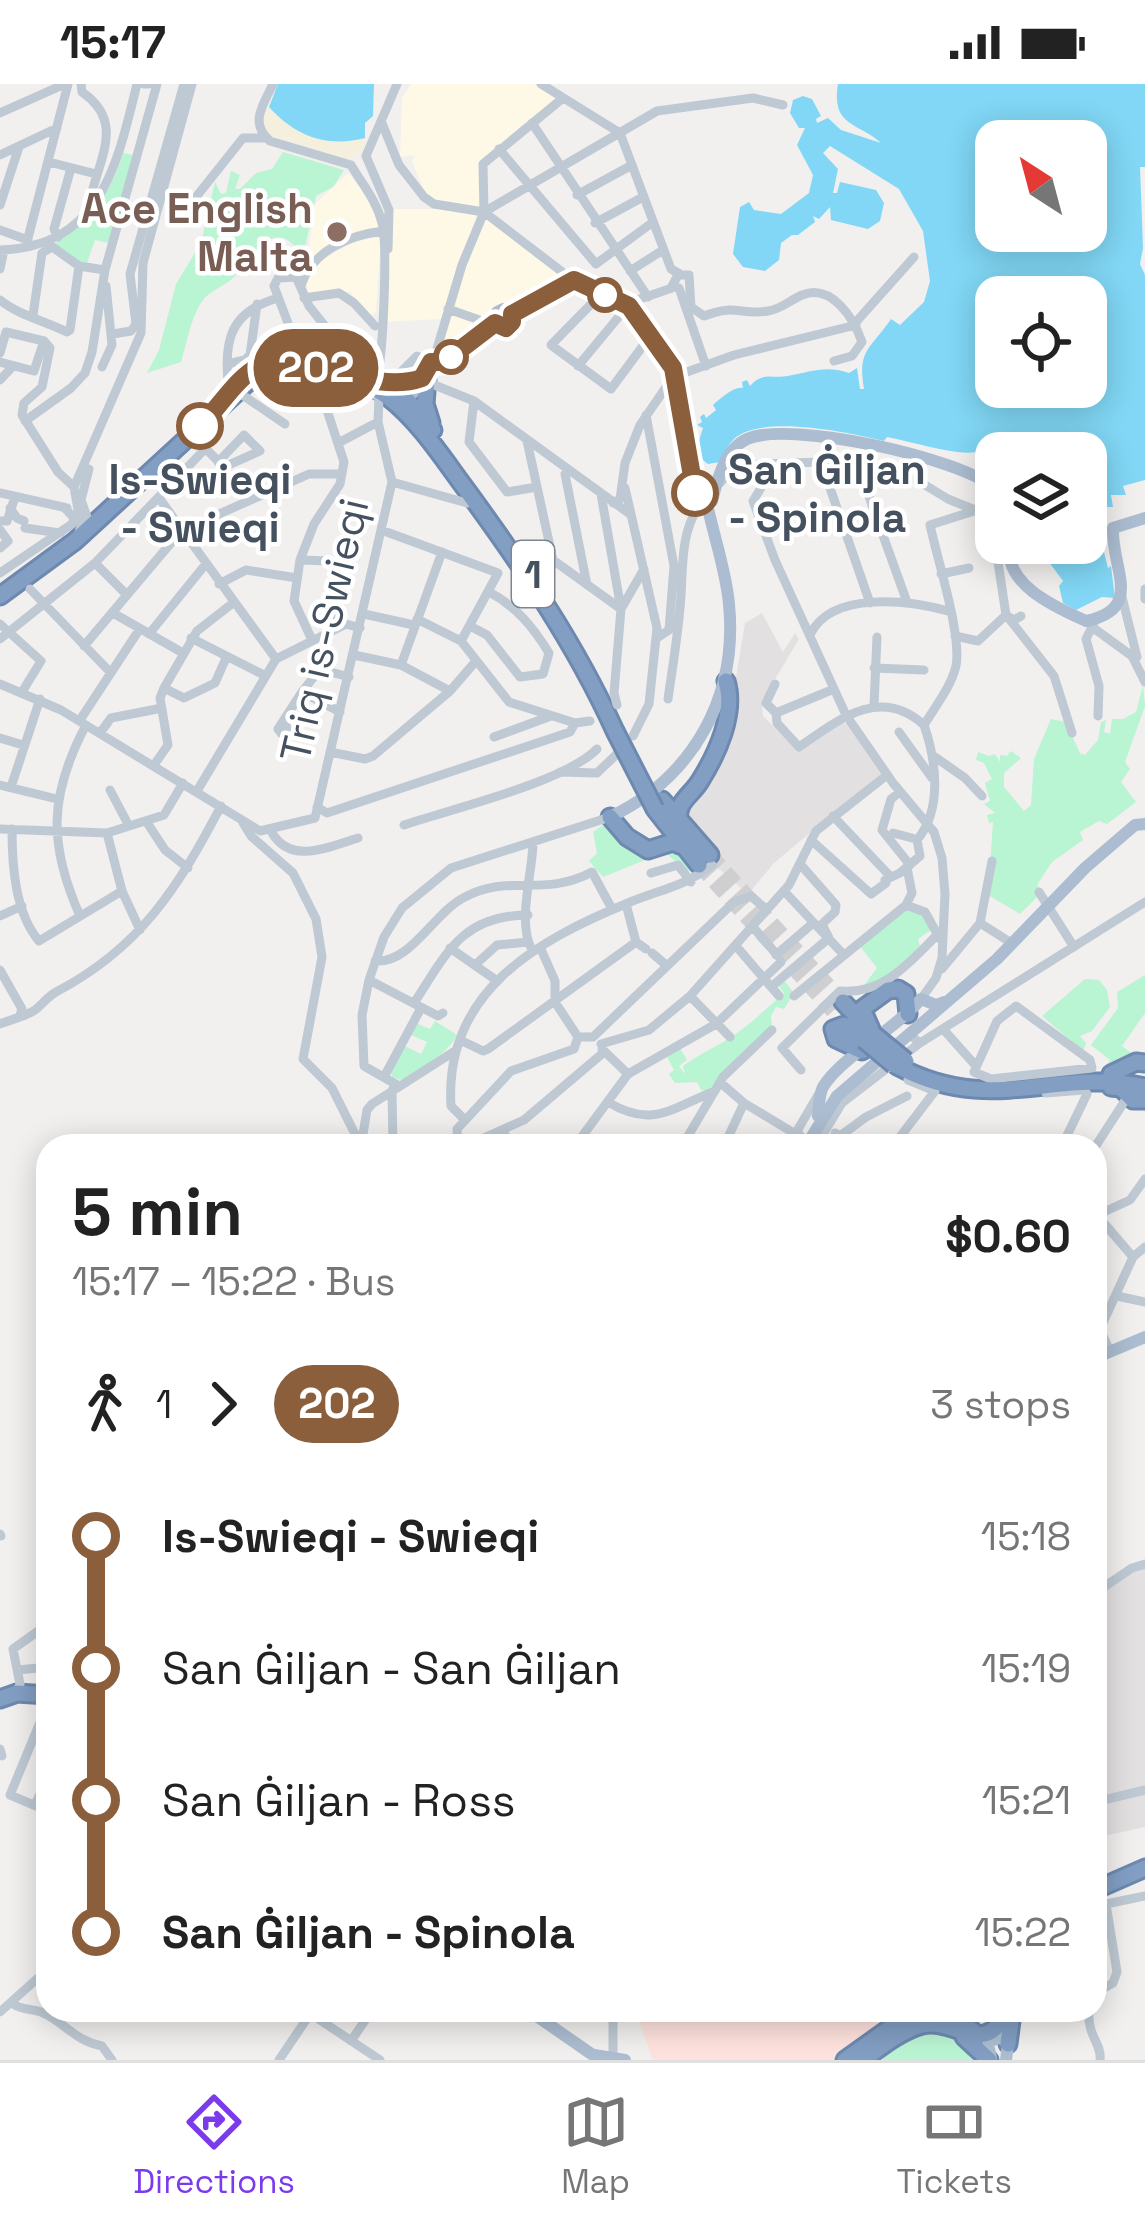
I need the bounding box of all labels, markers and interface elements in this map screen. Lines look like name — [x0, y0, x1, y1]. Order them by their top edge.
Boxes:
text: 15:17 — [60, 14, 166, 71]
north arrow — [975, 120, 1107, 252]
map controls — [975, 120, 1107, 564]
place label: Ace English Malta — [81, 182, 313, 283]
marker: Ace English Malta — [324, 219, 350, 245]
button: locate — [975, 276, 1107, 408]
unlabelled marker — [589, 279, 621, 311]
line badge: 202 — [247, 329, 385, 407]
text: 202 — [277, 341, 355, 394]
unlabelled marker — [435, 341, 467, 373]
marker: Is-Swieqi - Swieqi — [178, 404, 222, 448]
button: layers — [975, 432, 1107, 564]
place label: San Ġiljan - Spinola — [728, 443, 926, 544]
place label: Is-Swieqi - Swieqi — [109, 453, 292, 554]
marker: San Ġiljan - Spinola — [673, 471, 717, 515]
street label: Triq is-Swieqi — [268, 493, 381, 767]
road number: 1 — [512, 541, 554, 607]
text: 5 min — [72, 1170, 243, 1254]
text: $0.60 — [945, 1208, 1071, 1265]
text: 15:17 – 15:22 · Bus — [72, 1257, 395, 1306]
icon: walk — [72, 1371, 138, 1437]
icon: forward — [190, 1371, 256, 1437]
text: 202 — [298, 1377, 375, 1430]
text: 1 — [156, 1380, 172, 1429]
text: 3 stops — [930, 1380, 1071, 1429]
text: Is-Swieqi - Swieqi — [162, 1508, 539, 1565]
text: 15:18 — [981, 1512, 1071, 1561]
text: San Ġiljan - San Ġiljan — [162, 1640, 621, 1697]
text: 15:19 — [981, 1644, 1071, 1693]
text: San Ġiljan - Ross — [162, 1772, 516, 1829]
text: 15:21 — [982, 1776, 1071, 1825]
text: San Ġiljan - Spinola — [162, 1904, 575, 1961]
text: 15:22 — [974, 1908, 1071, 1957]
tab: Directions — [133, 2089, 295, 2203]
tab: Map — [561, 2089, 630, 2203]
tab: Tickets — [897, 2089, 1012, 2203]

